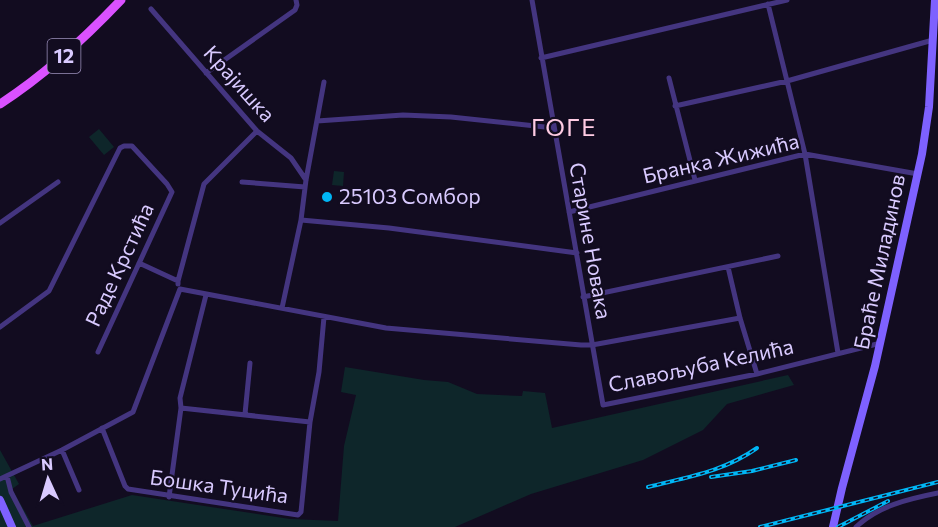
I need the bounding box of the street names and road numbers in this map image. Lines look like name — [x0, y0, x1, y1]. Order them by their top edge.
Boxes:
road number: 12 — [48, 39, 80, 73]
street label: Крајишка — [199, 40, 281, 126]
street label: Бранка Жижића — [640, 127, 801, 188]
street label: Старине Новака — [565, 160, 618, 321]
street label: Браће Миладинов — [848, 172, 909, 352]
street label: Раде Крстића — [79, 199, 158, 330]
street label: Славољуба Келића — [606, 333, 795, 396]
street label: Бошка Туцића — [148, 463, 290, 508]

